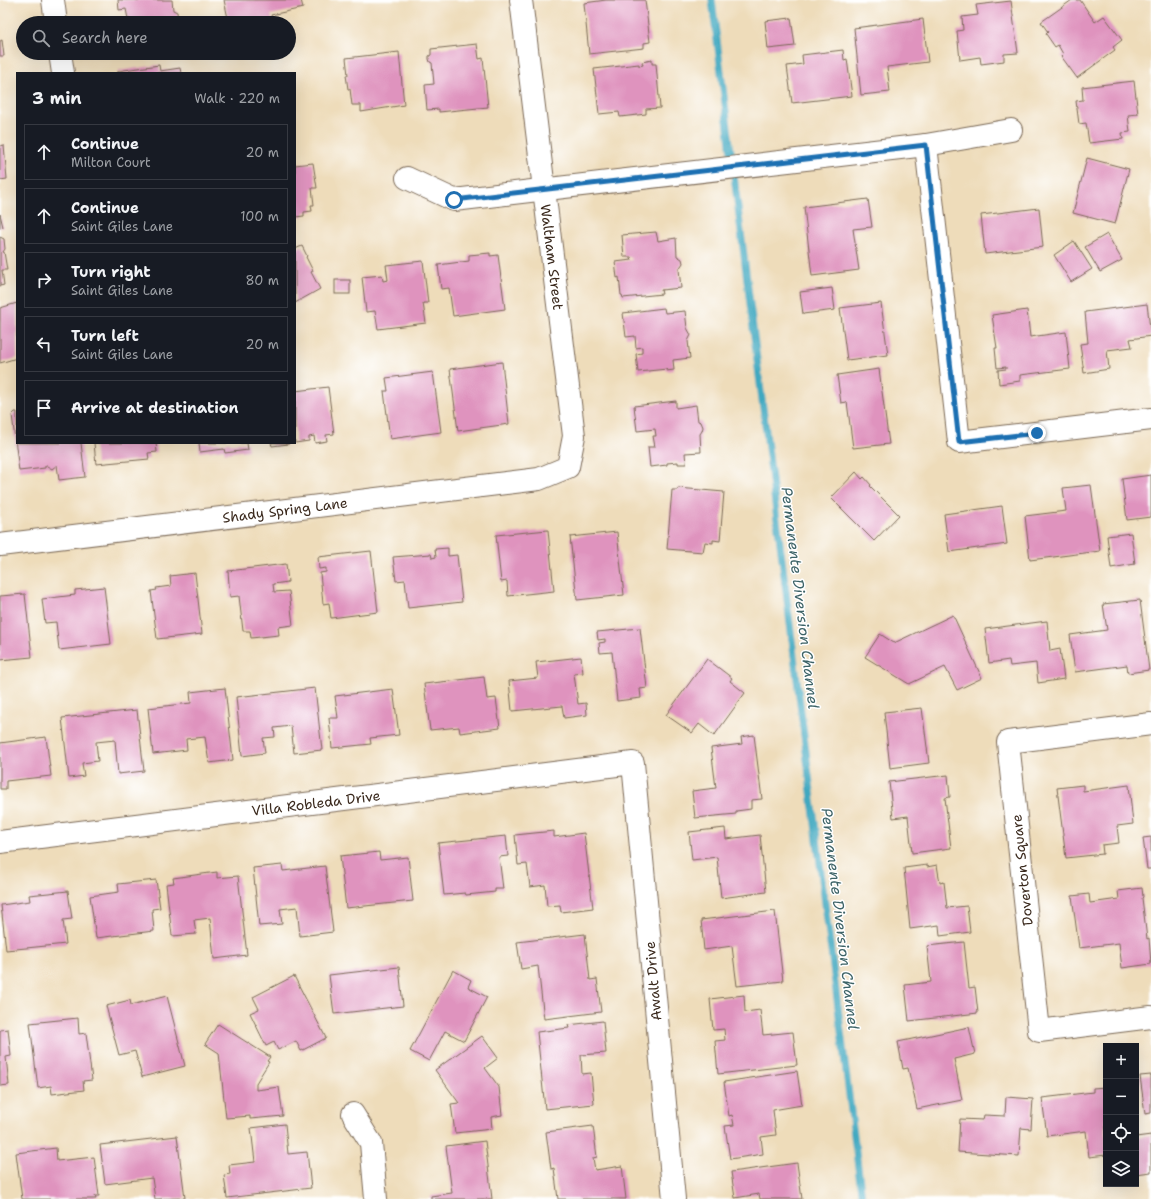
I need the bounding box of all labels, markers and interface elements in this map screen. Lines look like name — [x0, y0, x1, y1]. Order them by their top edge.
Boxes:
search box — [16, 16, 296, 60]
icon: search — [30, 27, 52, 49]
text: Search here — [62, 28, 148, 48]
text: 3 min — [32, 87, 82, 109]
text: Walk · 220 m — [194, 90, 280, 107]
text: Continue — [71, 134, 139, 154]
icon: ahead — [33, 141, 55, 163]
text: 20 m — [246, 144, 279, 161]
text: Milton Court — [71, 154, 151, 171]
route start — [445, 191, 463, 209]
text: Continue — [71, 198, 139, 218]
street label: Waltham Street — [537, 203, 567, 311]
icon: ahead — [33, 205, 55, 227]
text: 100 m — [240, 208, 279, 225]
text: Saint Giles Lane — [71, 218, 173, 235]
text: Turn right — [71, 262, 151, 282]
icon: right — [33, 269, 55, 291]
text: 80 m — [245, 272, 279, 289]
text: Saint Giles Lane — [71, 282, 173, 299]
text: Turn left — [71, 326, 139, 346]
icon: left — [33, 333, 55, 355]
text: 20 m — [246, 336, 279, 353]
text: Saint Giles Lane — [71, 346, 173, 363]
icon: arrive — [33, 397, 55, 419]
text: Arrive at destination — [71, 398, 239, 418]
route end — [1028, 424, 1046, 442]
water label: Permanente Diversion Channel — [776, 486, 824, 710]
street label: Shady Spring Lane — [221, 493, 349, 527]
street label: Villa Robleda Drive — [251, 786, 382, 820]
water label: Permanente Diversion Channel — [816, 807, 864, 1031]
street label: Doverton Square — [1007, 813, 1037, 927]
street label: Awalt Drive — [641, 940, 665, 1022]
map controls — [1103, 1043, 1139, 1187]
button: + — [1103, 1043, 1139, 1079]
button: − — [1103, 1079, 1139, 1115]
button: locate — [1103, 1115, 1139, 1151]
button: layers — [1103, 1151, 1139, 1187]

